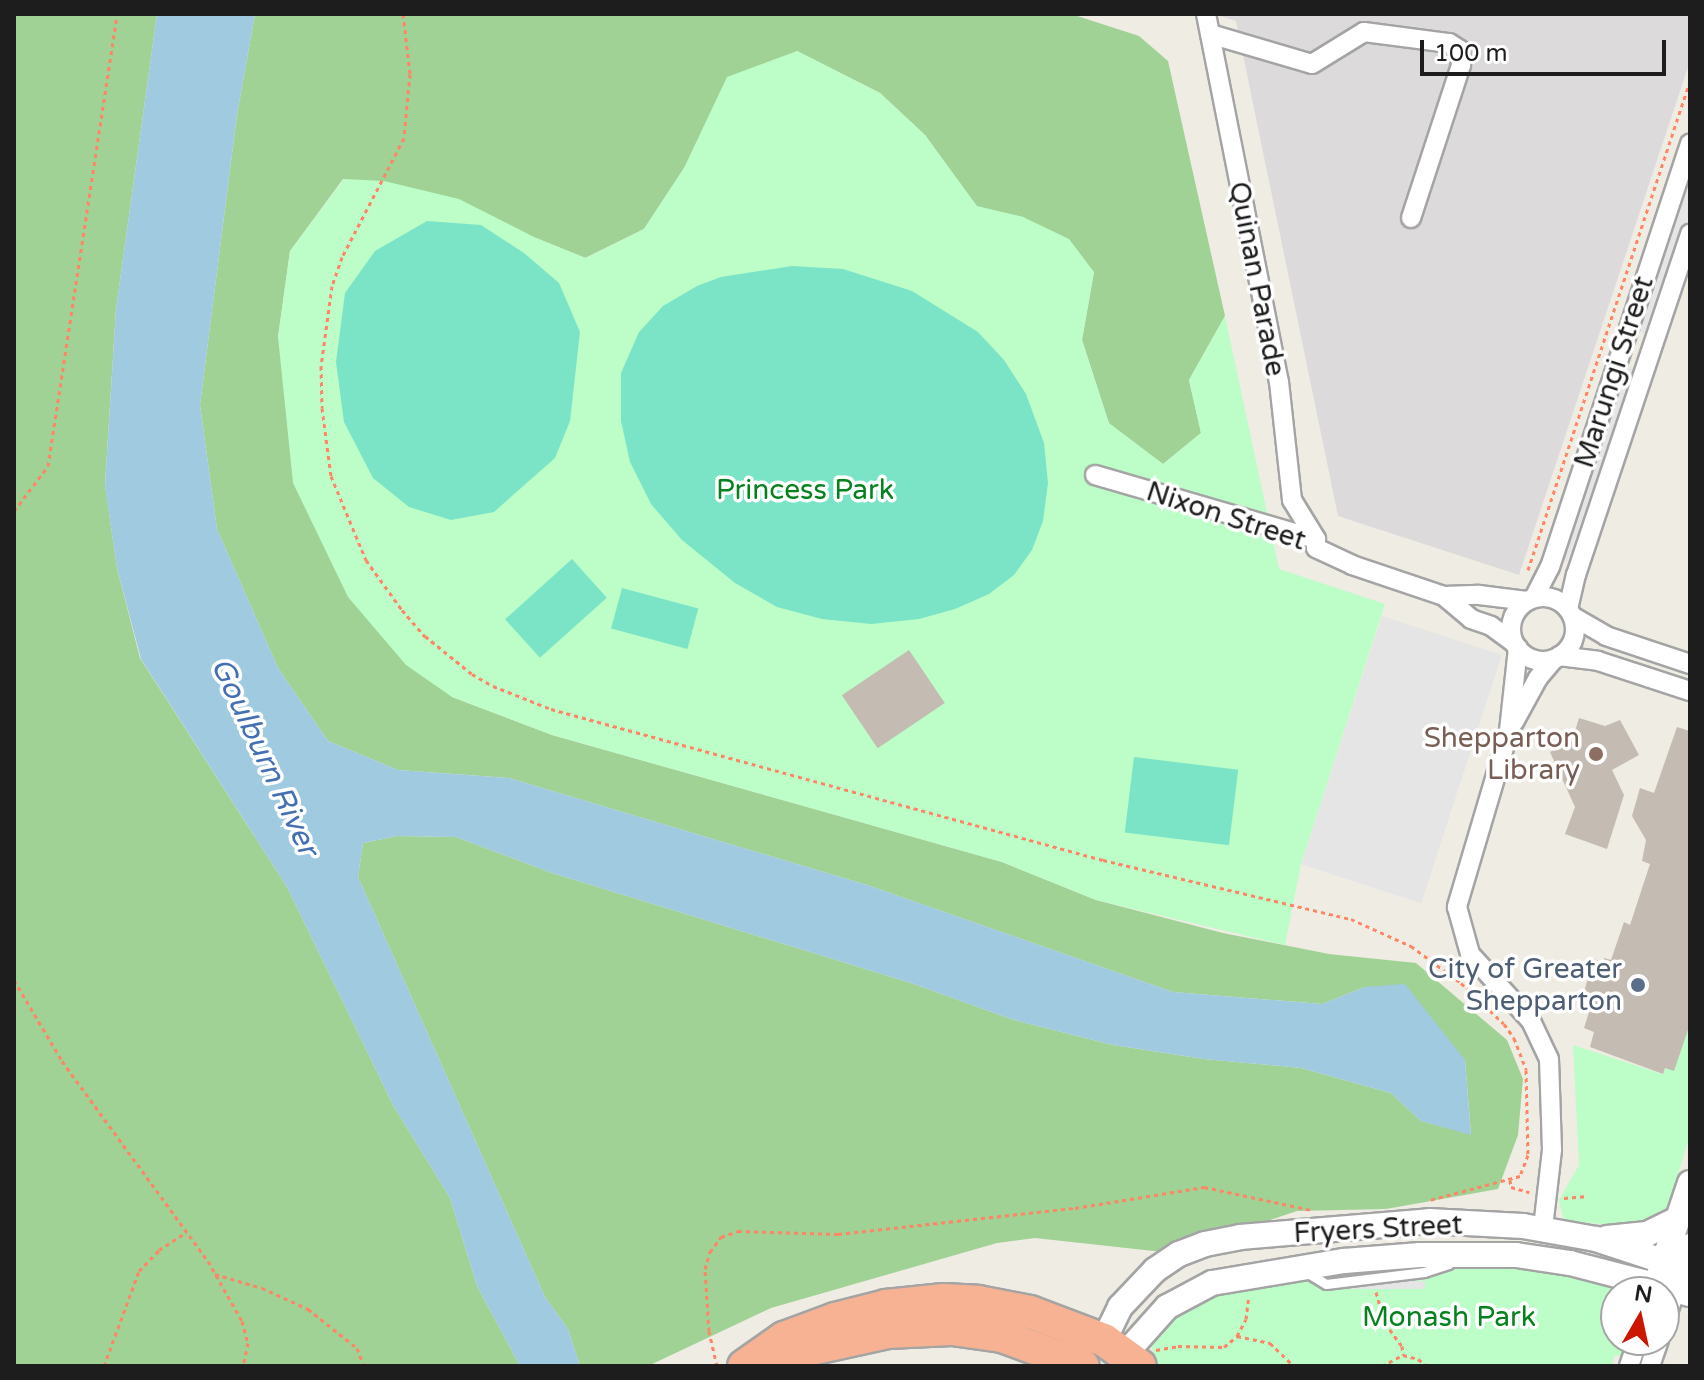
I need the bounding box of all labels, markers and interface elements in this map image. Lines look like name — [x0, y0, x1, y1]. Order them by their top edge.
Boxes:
scale bar — [1424, 24, 1670, 74]
text: 100 m — [1434, 39, 1508, 68]
street label: Quinan Parade — [1222, 179, 1292, 379]
street label: Marungi Street — [1567, 272, 1661, 472]
park label: Princess Park — [716, 473, 894, 507]
street label: Nixon Street — [1142, 474, 1310, 558]
water label: Goulburn River — [202, 652, 326, 862]
place label: Shepparton Library — [1424, 721, 1580, 787]
marker: Shepparton Library — [1587, 745, 1605, 763]
place label: City of Greater Shepparton — [1428, 952, 1622, 1018]
marker: City of Greater Shepparton — [1629, 976, 1647, 994]
street label: Fryers Street — [1293, 1208, 1463, 1250]
north arrow — [1600, 1276, 1680, 1356]
text: N — [1633, 1280, 1654, 1308]
park label: Monash Park — [1362, 1300, 1536, 1334]

